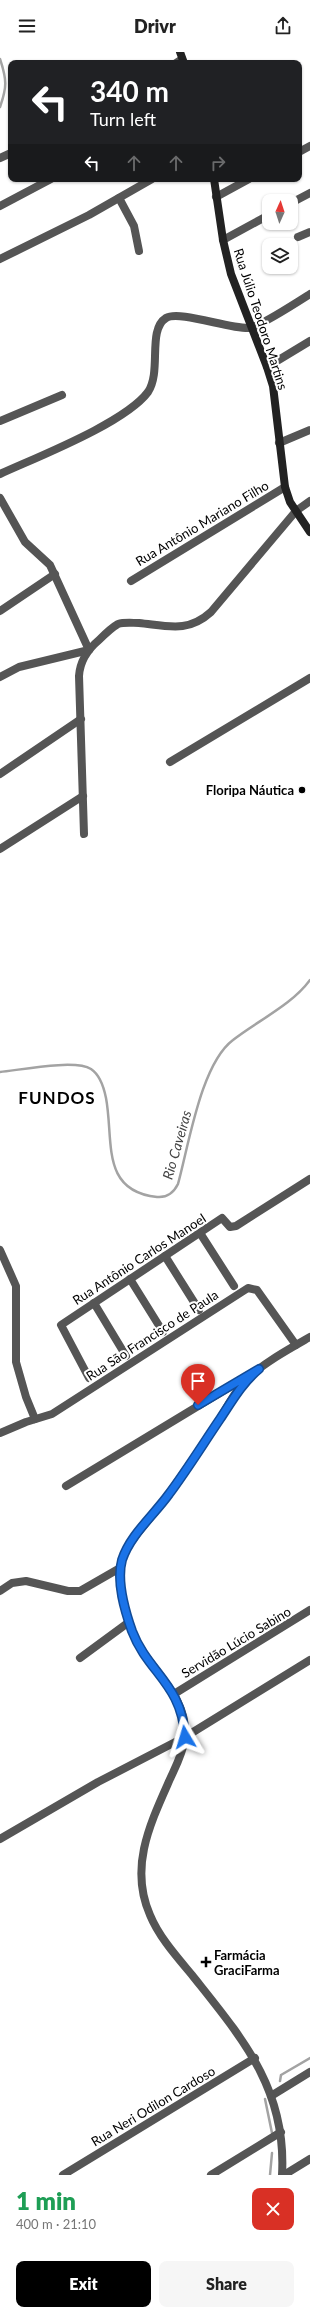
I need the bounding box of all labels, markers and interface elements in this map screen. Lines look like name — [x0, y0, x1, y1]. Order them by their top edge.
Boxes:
icon: menu — [16, 15, 38, 37]
text: Drivr — [134, 15, 176, 37]
icon: share — [272, 15, 294, 37]
text: 340 m — [90, 74, 169, 108]
icon: left — [24, 76, 76, 128]
text: Turn left — [90, 108, 156, 130]
icon: left — [81, 152, 103, 174]
icon: ahead — [123, 152, 145, 174]
icon: ahead — [165, 152, 187, 174]
icon: right — [207, 152, 229, 174]
north arrow — [262, 194, 298, 230]
map controls — [262, 194, 298, 274]
button: layers — [262, 238, 298, 274]
street label: Rua Júlio Teodoro Martins — [231, 246, 292, 392]
street label: Rua Antônio Mariano Filho — [133, 477, 271, 569]
place label: Floripa Náutica — [206, 782, 294, 798]
marker: Floripa Náutica — [297, 785, 307, 795]
district label: FUNDOS — [18, 1087, 96, 1108]
water label: Rio Caveiras — [159, 1108, 195, 1181]
street label: Rua Antônio Carlos Manoel — [69, 1210, 209, 1308]
street label: Rua São Francisco de Paula — [83, 1286, 221, 1384]
pin — [181, 1364, 215, 1405]
icon: arrive — [187, 1370, 209, 1392]
street label: Servidão Lúcio Sabino — [178, 1603, 294, 1681]
position arrow — [164, 1716, 206, 1758]
place label: Farmácia GraciFarma — [214, 1947, 280, 1978]
marker: Farmácia GraciFarma — [201, 1957, 211, 1967]
street label: Rua Neri Odilon Cardoso — [88, 2063, 218, 2149]
text: 1 min — [16, 2186, 76, 2215]
button: close — [252, 2188, 294, 2230]
text: 400 m · 21:10 — [16, 2216, 96, 2232]
button: Exit — [16, 2261, 151, 2307]
button: Share — [159, 2261, 294, 2307]

